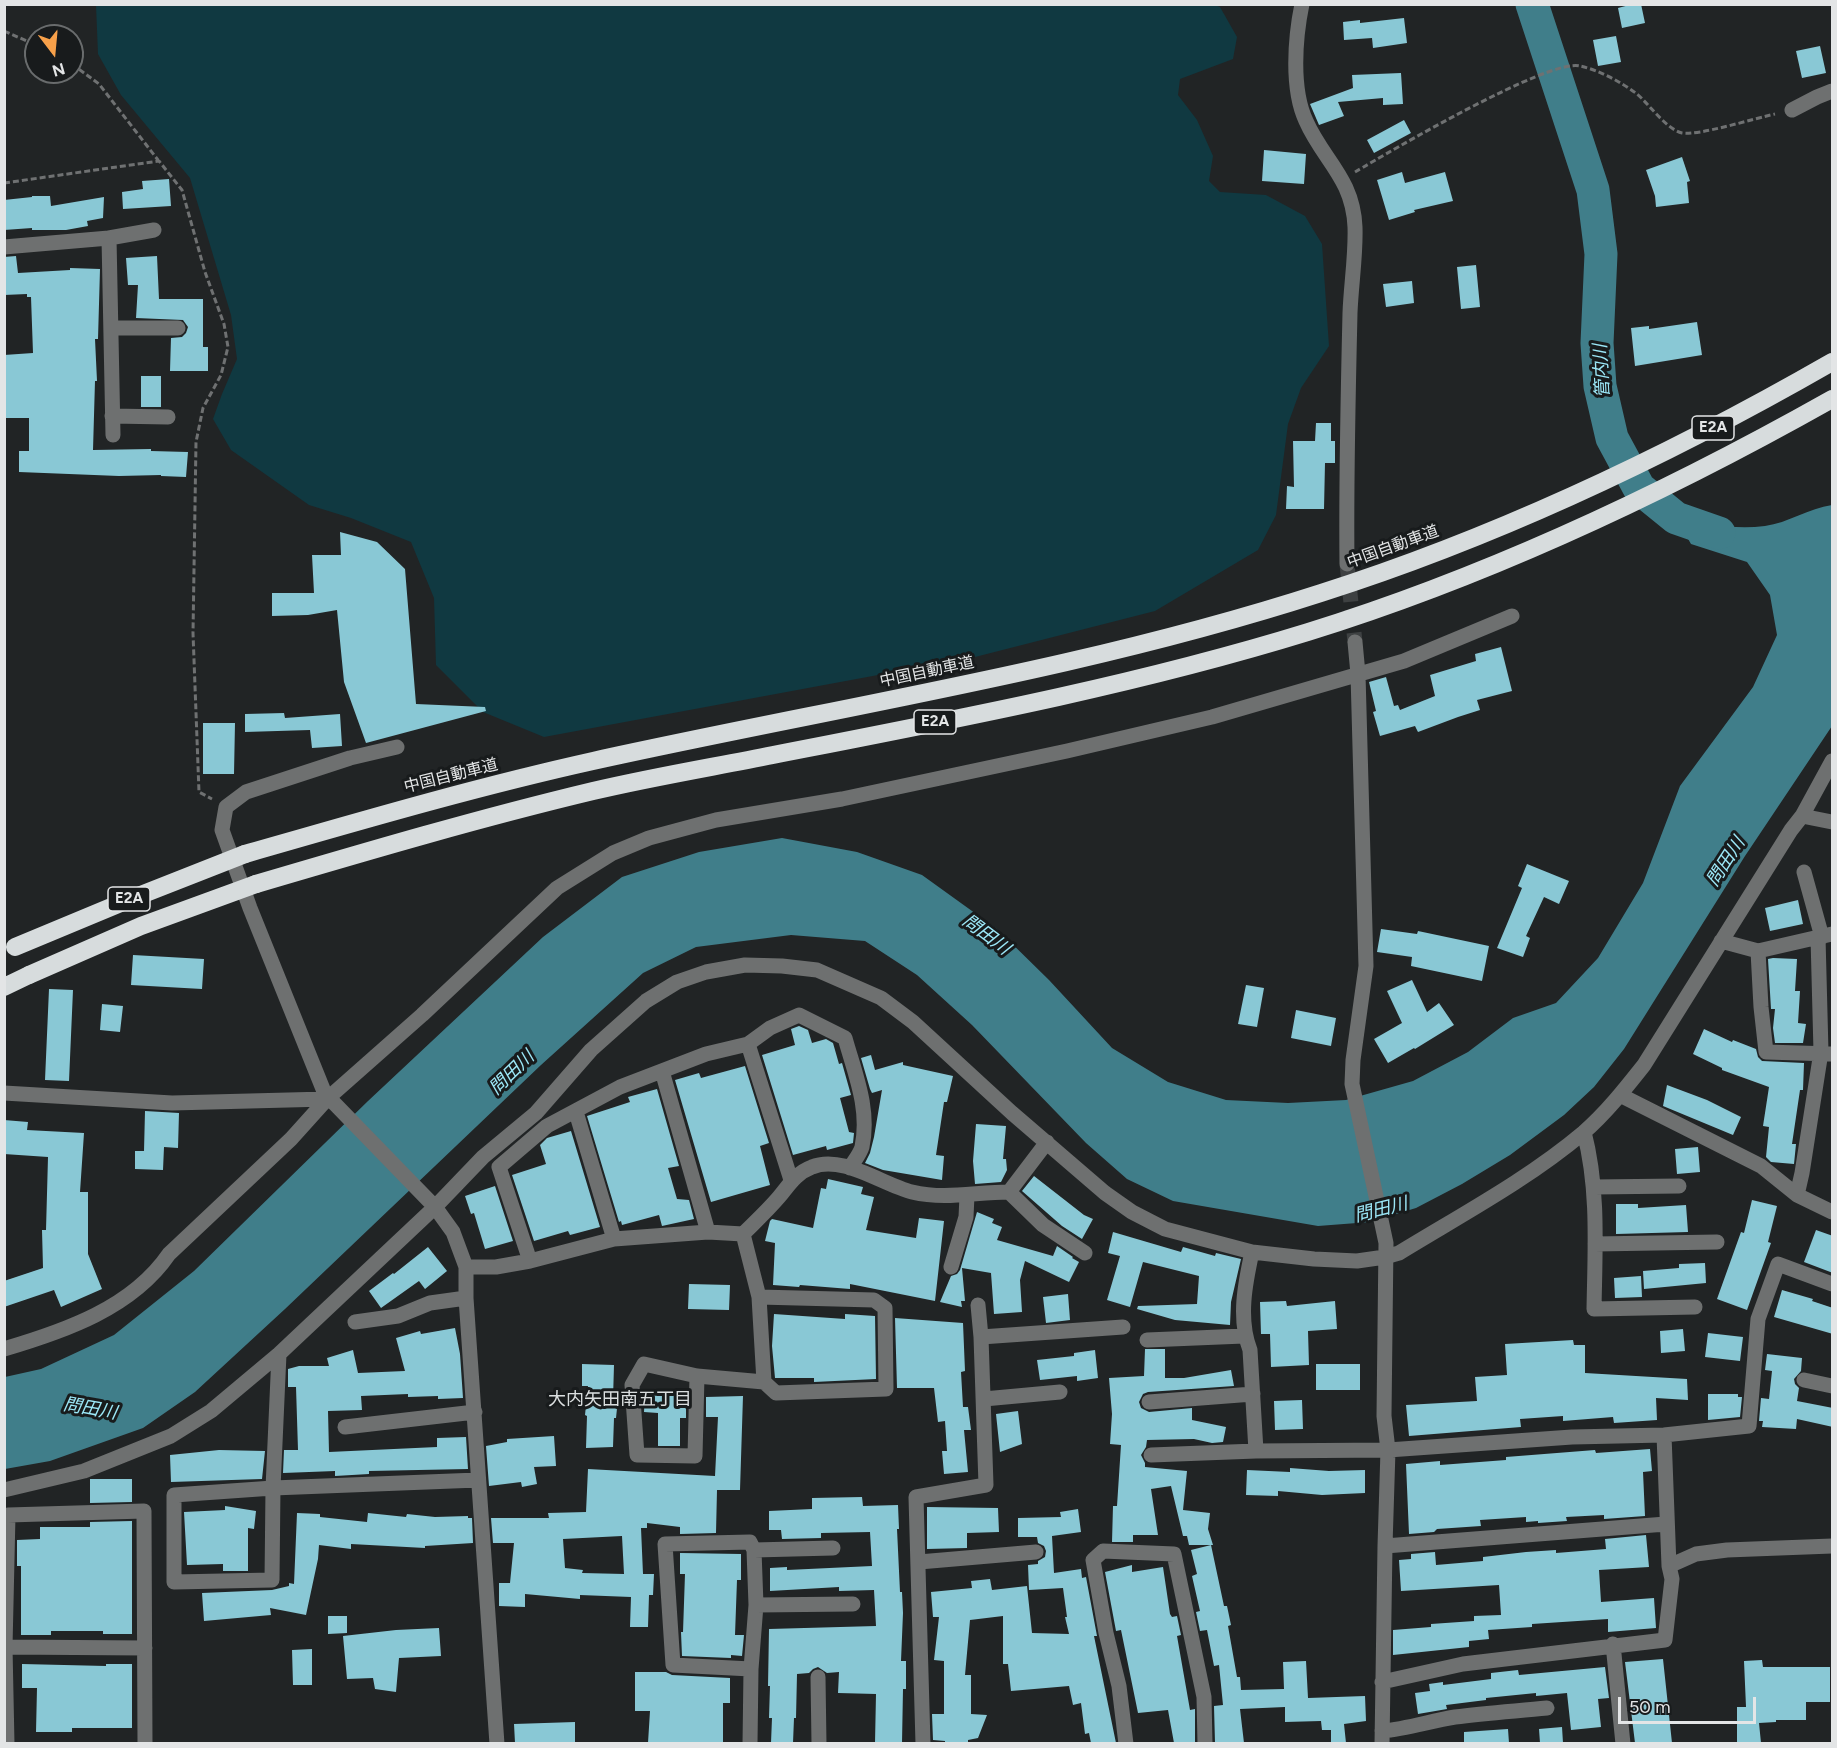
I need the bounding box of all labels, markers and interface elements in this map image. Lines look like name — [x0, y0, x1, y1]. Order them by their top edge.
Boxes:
north arrow — [24, 24, 84, 84]
text: N — [50, 59, 67, 81]
water label: 管内川 — [1590, 343, 1614, 399]
road number: E2A — [1692, 416, 1734, 440]
street label: 中国自動車道 — [1345, 522, 1441, 572]
street label: 中国自動車道 — [878, 653, 976, 691]
road number: E2A — [914, 710, 956, 734]
street label: 中国自動車道 — [402, 755, 500, 797]
water label: 問田川 — [1702, 833, 1750, 891]
road number: E2A — [108, 887, 150, 911]
water label: 問田川 — [958, 910, 1014, 960]
water label: 問田川 — [485, 1046, 539, 1100]
water label: 問田川 — [1352, 1193, 1410, 1227]
district label: 大内矢田南五丁目 — [548, 1389, 692, 1411]
water label: 問田川 — [62, 1394, 118, 1424]
scale bar — [1621, 1685, 1759, 1723]
text: 50 m — [1629, 1696, 1671, 1718]

